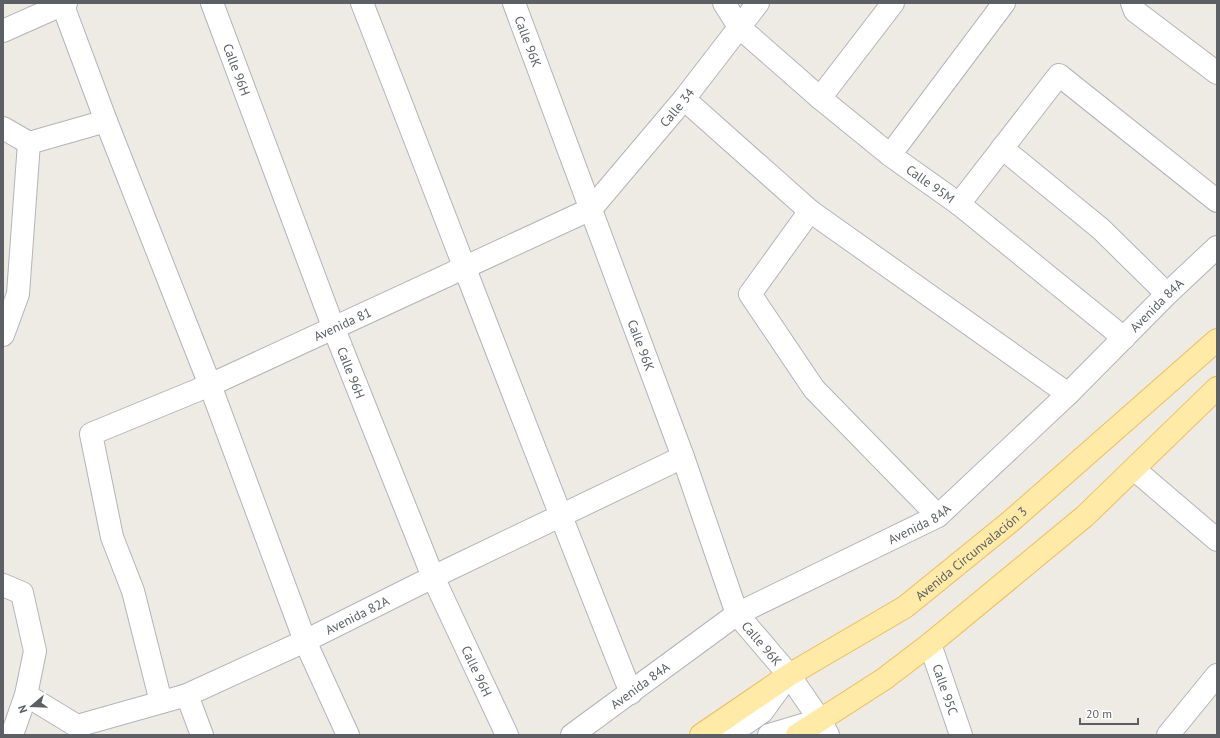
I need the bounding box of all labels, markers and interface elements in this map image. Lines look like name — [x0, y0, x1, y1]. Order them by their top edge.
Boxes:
street label: Calle 96K — [511, 14, 545, 70]
street label: Calle 96H — [219, 41, 254, 98]
street label: Calle 34 — [656, 85, 698, 131]
street label: Calle 95M — [903, 161, 958, 207]
street label: Avenida 84A — [1126, 275, 1188, 336]
street label: Avenida 81 — [311, 304, 374, 345]
street label: Calle 96K — [624, 317, 658, 373]
street label: Calle 96H — [333, 344, 369, 401]
street label: Avenida 84A — [885, 500, 955, 548]
street label: Avenida Circunvalación 3 — [912, 503, 1031, 604]
street label: Avenida 82A — [323, 592, 392, 638]
street label: Calle 96K — [738, 618, 785, 670]
street label: Calle 96H — [457, 643, 496, 699]
street label: Avenida 84A — [607, 658, 673, 713]
street label: Calle 95C — [928, 662, 962, 717]
north arrow — [12, 686, 52, 726]
scale bar — [1080, 700, 1138, 726]
text: N — [15, 704, 30, 715]
text: 20 m — [1086, 706, 1112, 721]

